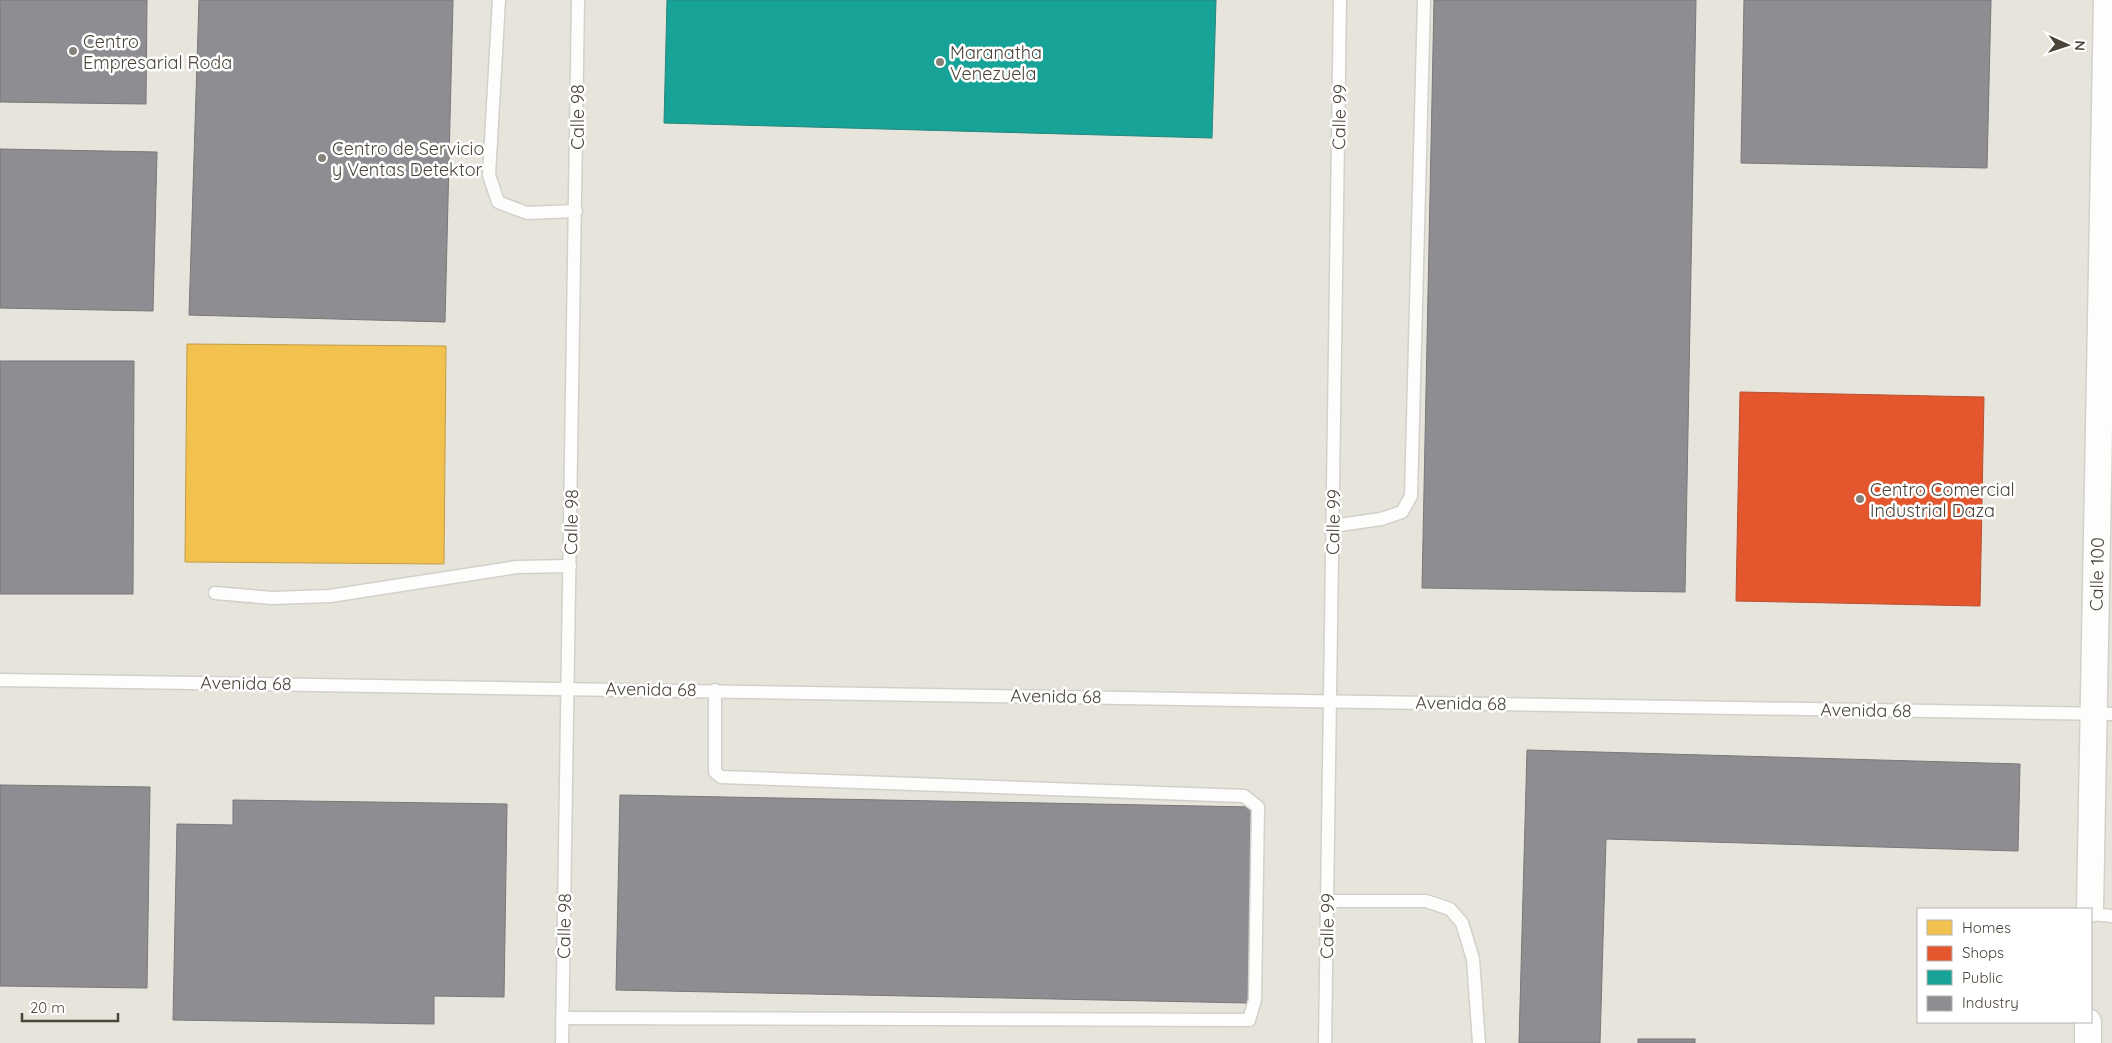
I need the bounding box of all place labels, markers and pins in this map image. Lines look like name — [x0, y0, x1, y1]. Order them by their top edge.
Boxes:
place label: Centro Empresarial Roda — [83, 30, 232, 74]
place label: Maranatha Venezuela — [950, 41, 1042, 85]
marker: Centro Empresarial Roda — [67, 45, 79, 57]
marker: Maranatha Venezuela — [934, 56, 946, 68]
place label: Centro de Servicio y Ventas Detektor — [332, 137, 484, 181]
marker: Centro de Servicio y Ventas Detektor — [316, 152, 328, 164]
place label: Centro Comercial Industrial Daza — [1870, 478, 2015, 522]
marker: Centro Comercial Industrial Daza — [1854, 493, 1866, 505]

